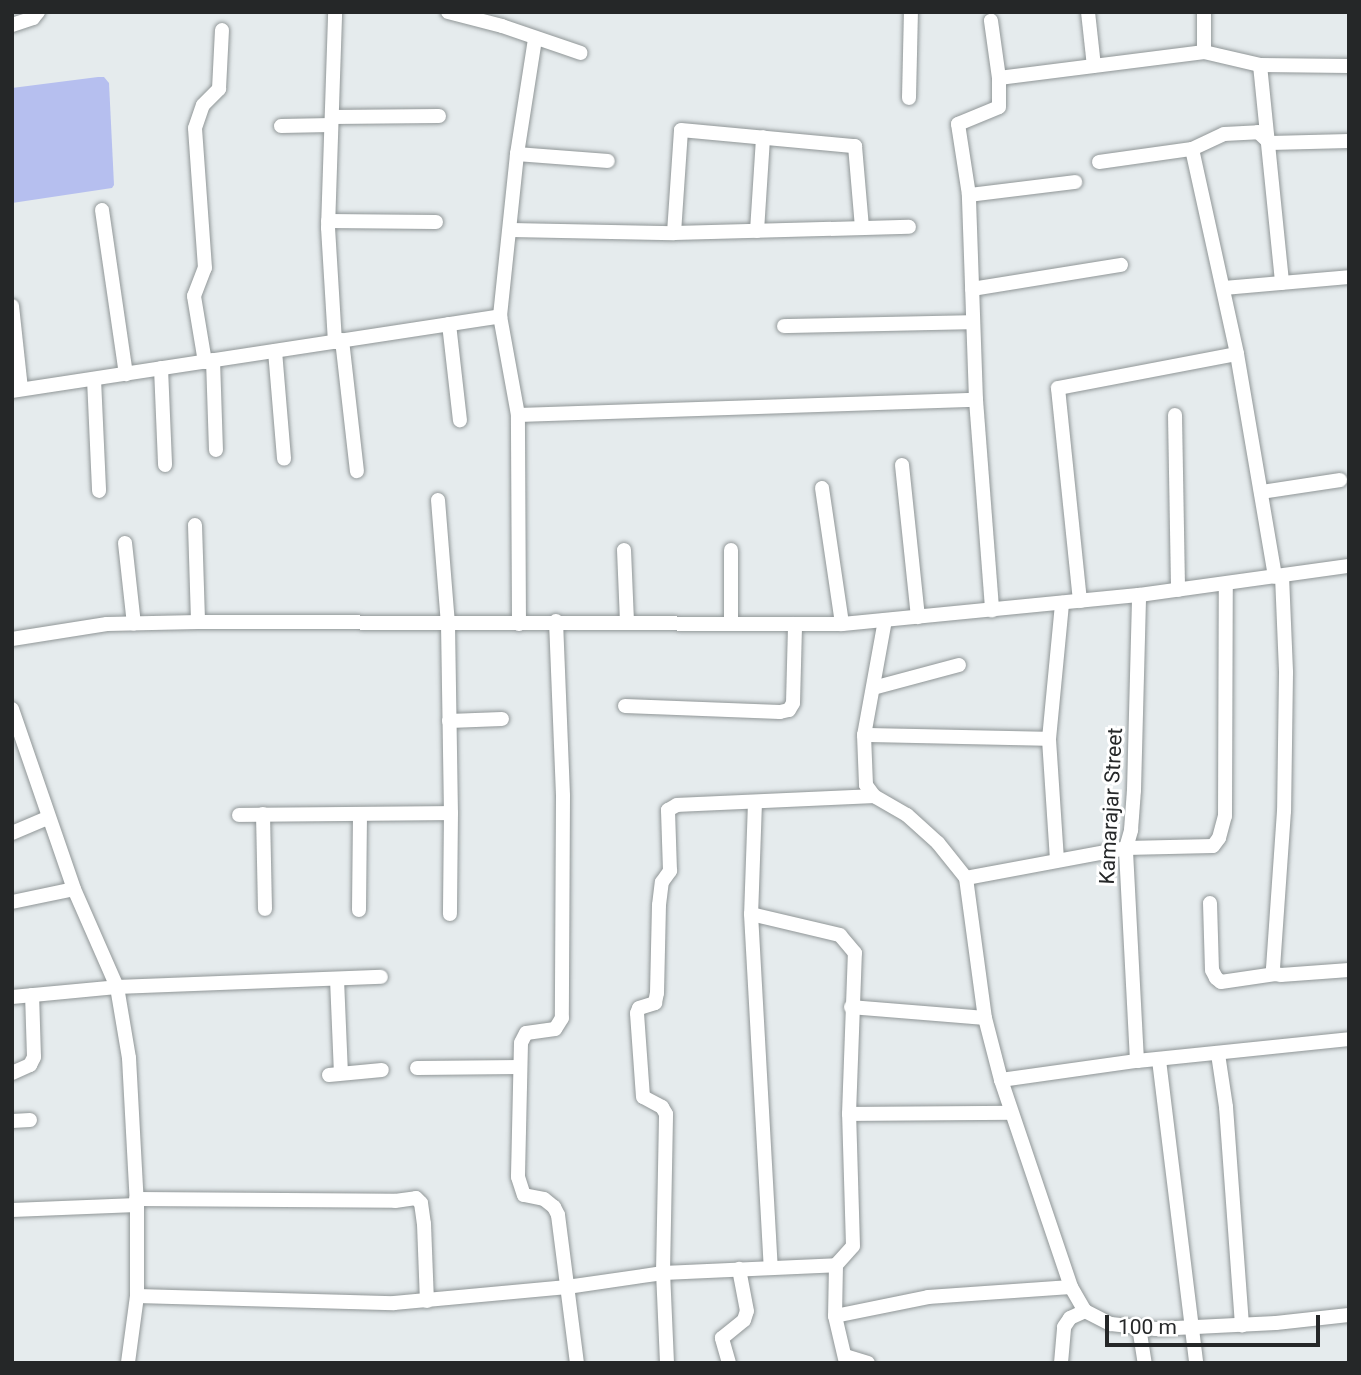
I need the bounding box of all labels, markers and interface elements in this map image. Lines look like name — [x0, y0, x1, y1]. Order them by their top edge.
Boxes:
street label: Kamarajar Street — [1094, 727, 1128, 885]
scale bar — [1109, 1302, 1324, 1346]
text: 100 m — [1118, 1315, 1177, 1339]

